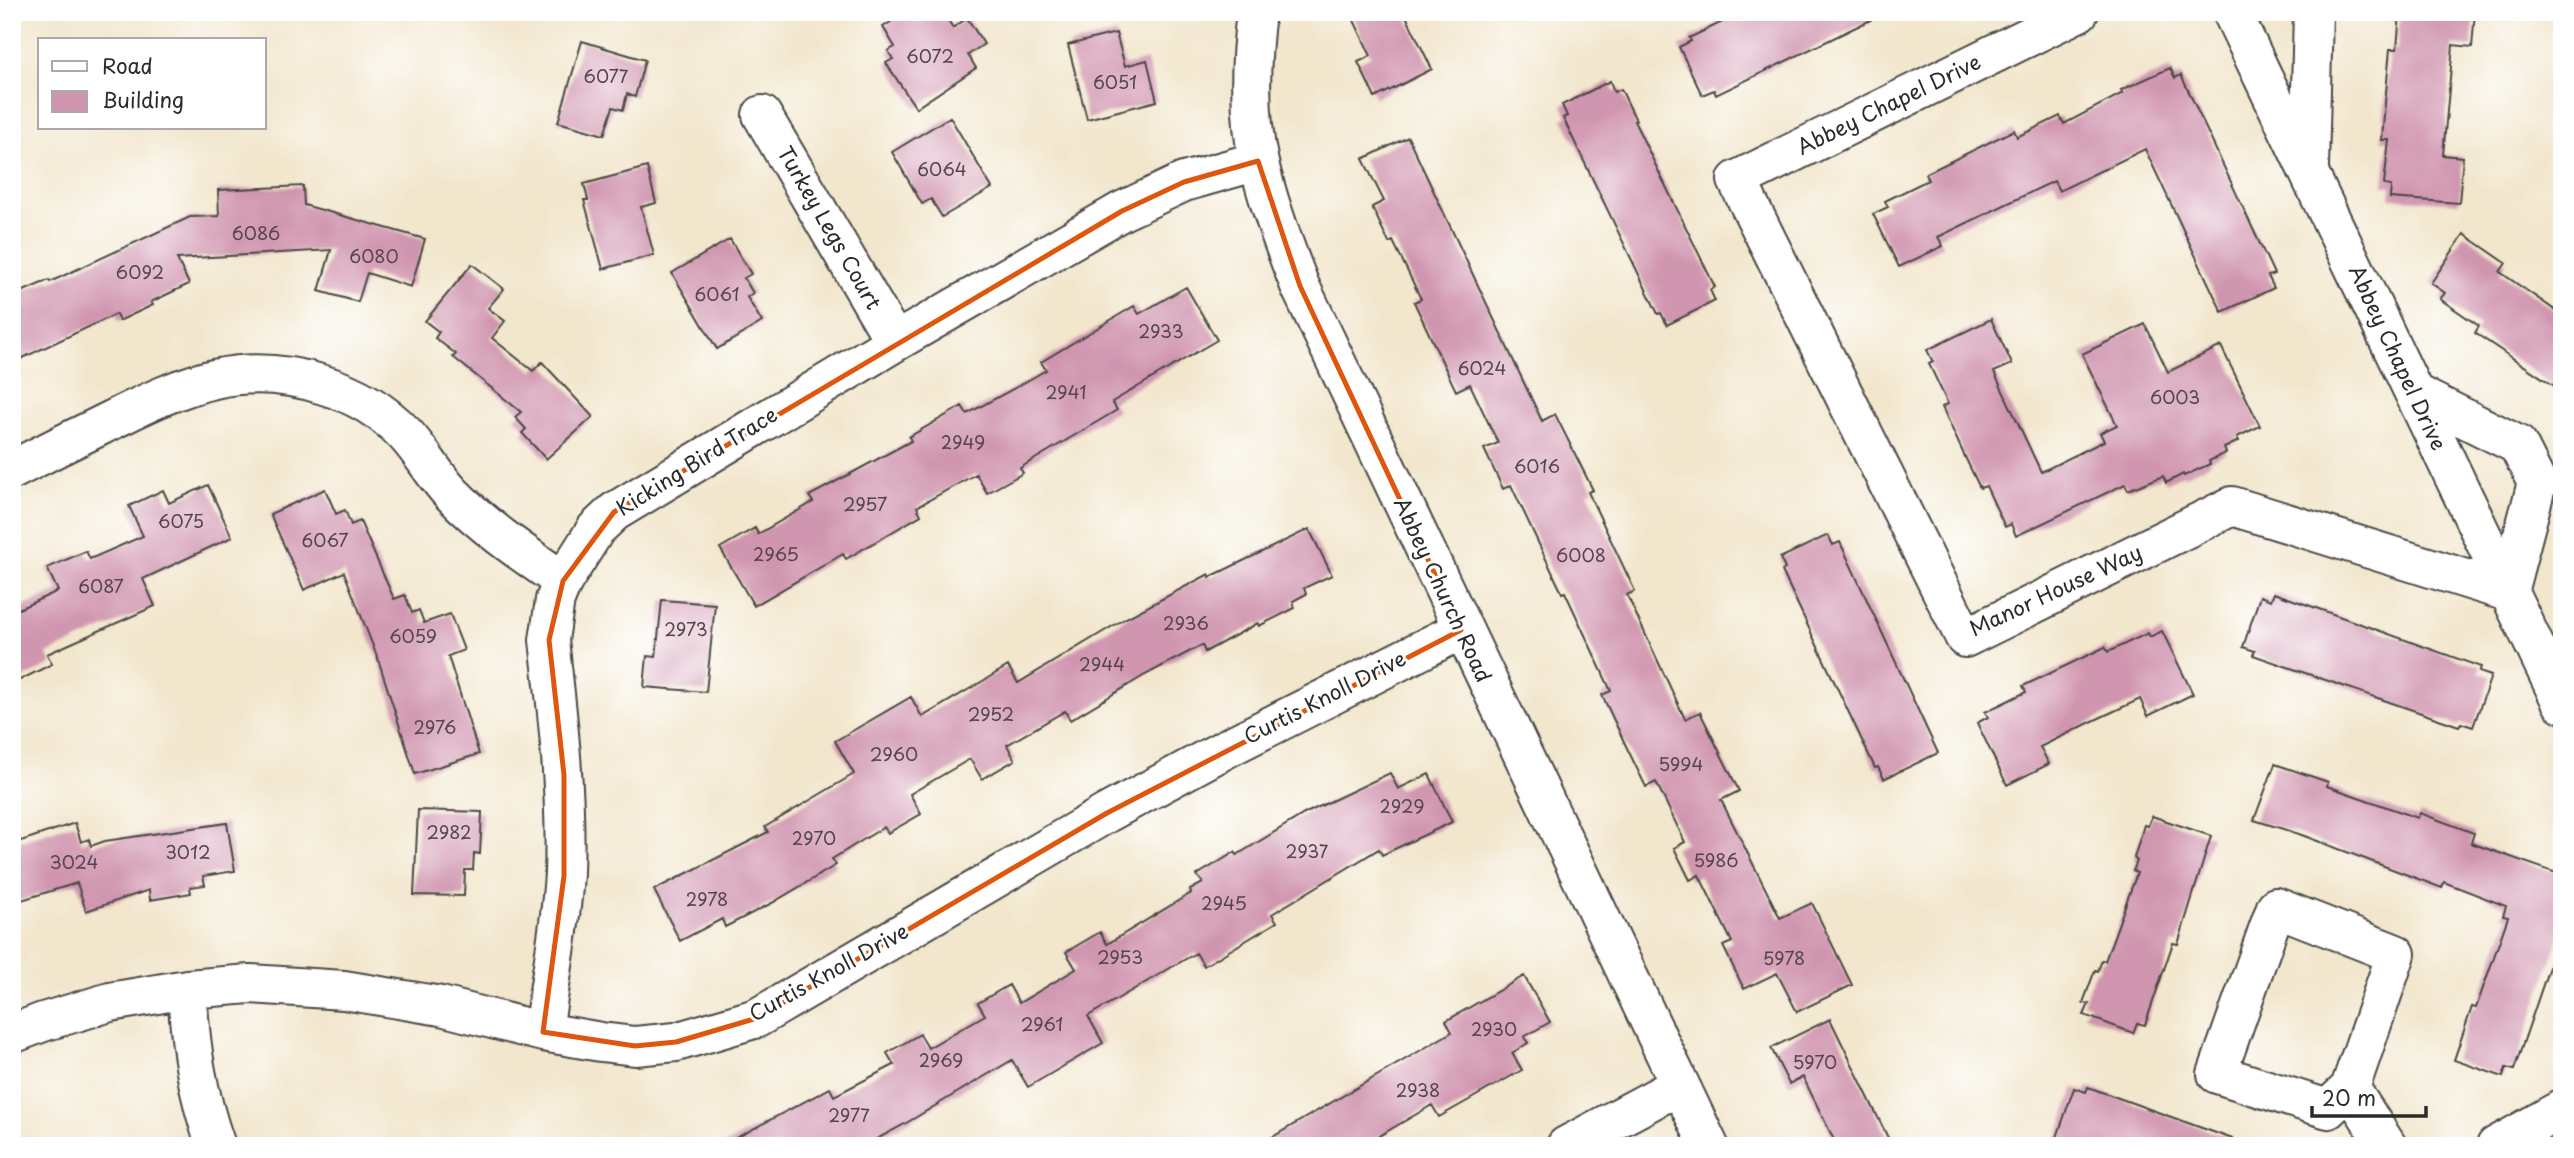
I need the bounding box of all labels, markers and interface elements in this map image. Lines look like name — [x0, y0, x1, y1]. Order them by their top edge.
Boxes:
legend — [38, 38, 266, 130]
house number: 6072 — [906, 42, 954, 69]
street label: Abbey Chapel Drive — [1791, 45, 1986, 162]
text: Road — [102, 49, 153, 81]
house number: 6077 — [584, 62, 629, 89]
house number: 6051 — [1093, 68, 1137, 95]
text: Building — [102, 83, 184, 115]
street label: Turkey Legs Court — [771, 139, 891, 315]
house number: 6064 — [917, 155, 967, 182]
house number: 6086 — [232, 219, 280, 246]
house number: 6080 — [349, 242, 399, 269]
house number: 6092 — [116, 258, 164, 285]
street label: Abbey Chapel Drive — [2342, 259, 2456, 455]
house number: 6061 — [694, 280, 740, 307]
house number: 2933 — [1138, 317, 1184, 344]
house number: 6024 — [1458, 354, 1506, 381]
house number: 2941 — [1045, 378, 1087, 405]
house number: 6003 — [2150, 383, 2200, 410]
street label: Kicking Bird Trace — [609, 398, 783, 523]
house number: 2949 — [941, 428, 985, 455]
house number: 6016 — [1514, 452, 1560, 479]
house number: 2957 — [843, 490, 887, 517]
street label: Abbey Church Road — [1387, 491, 1501, 687]
house number: 6075 — [158, 507, 204, 534]
house number: 6067 — [302, 526, 348, 553]
street label: Manor House Way — [1964, 535, 2147, 643]
house number: 2965 — [753, 540, 799, 567]
house number: 6008 — [1556, 541, 1606, 568]
house number: 6087 — [78, 572, 124, 599]
house number: 2936 — [1163, 609, 1209, 636]
house number: 2973 — [664, 615, 708, 642]
house number: 6059 — [389, 622, 437, 649]
street label: Curtis Knoll Drive — [1237, 641, 1411, 751]
house number: 2944 — [1079, 650, 1125, 677]
house number: 2952 — [968, 700, 1014, 727]
house number: 2976 — [414, 713, 456, 740]
house number: 2960 — [870, 740, 918, 767]
house number: 5994 — [1658, 750, 1704, 777]
house number: 2929 — [1380, 792, 1424, 819]
house number: 2982 — [426, 818, 472, 845]
house number: 2970 — [792, 824, 836, 851]
house number: 2937 — [1286, 837, 1329, 864]
house number: 3012 — [165, 838, 211, 865]
house number: 5986 — [1693, 846, 1739, 873]
house number: 3024 — [50, 848, 98, 875]
house number: 2978 — [686, 885, 728, 912]
house number: 2945 — [1201, 889, 1247, 916]
street label: Curtis Knoll Drive — [742, 914, 914, 1028]
house number: 2953 — [1097, 943, 1143, 970]
house number: 5978 — [1763, 944, 1805, 971]
house number: 2961 — [1021, 1010, 1063, 1037]
house number: 2930 — [1471, 1015, 1517, 1042]
house number: 2969 — [919, 1046, 963, 1073]
house number: 5970 — [1793, 1048, 1837, 1075]
scale bar — [2312, 1074, 2425, 1118]
house number: 2938 — [1396, 1076, 1440, 1103]
text: 20 m — [2322, 1081, 2376, 1113]
house number: 2977 — [828, 1101, 870, 1128]

